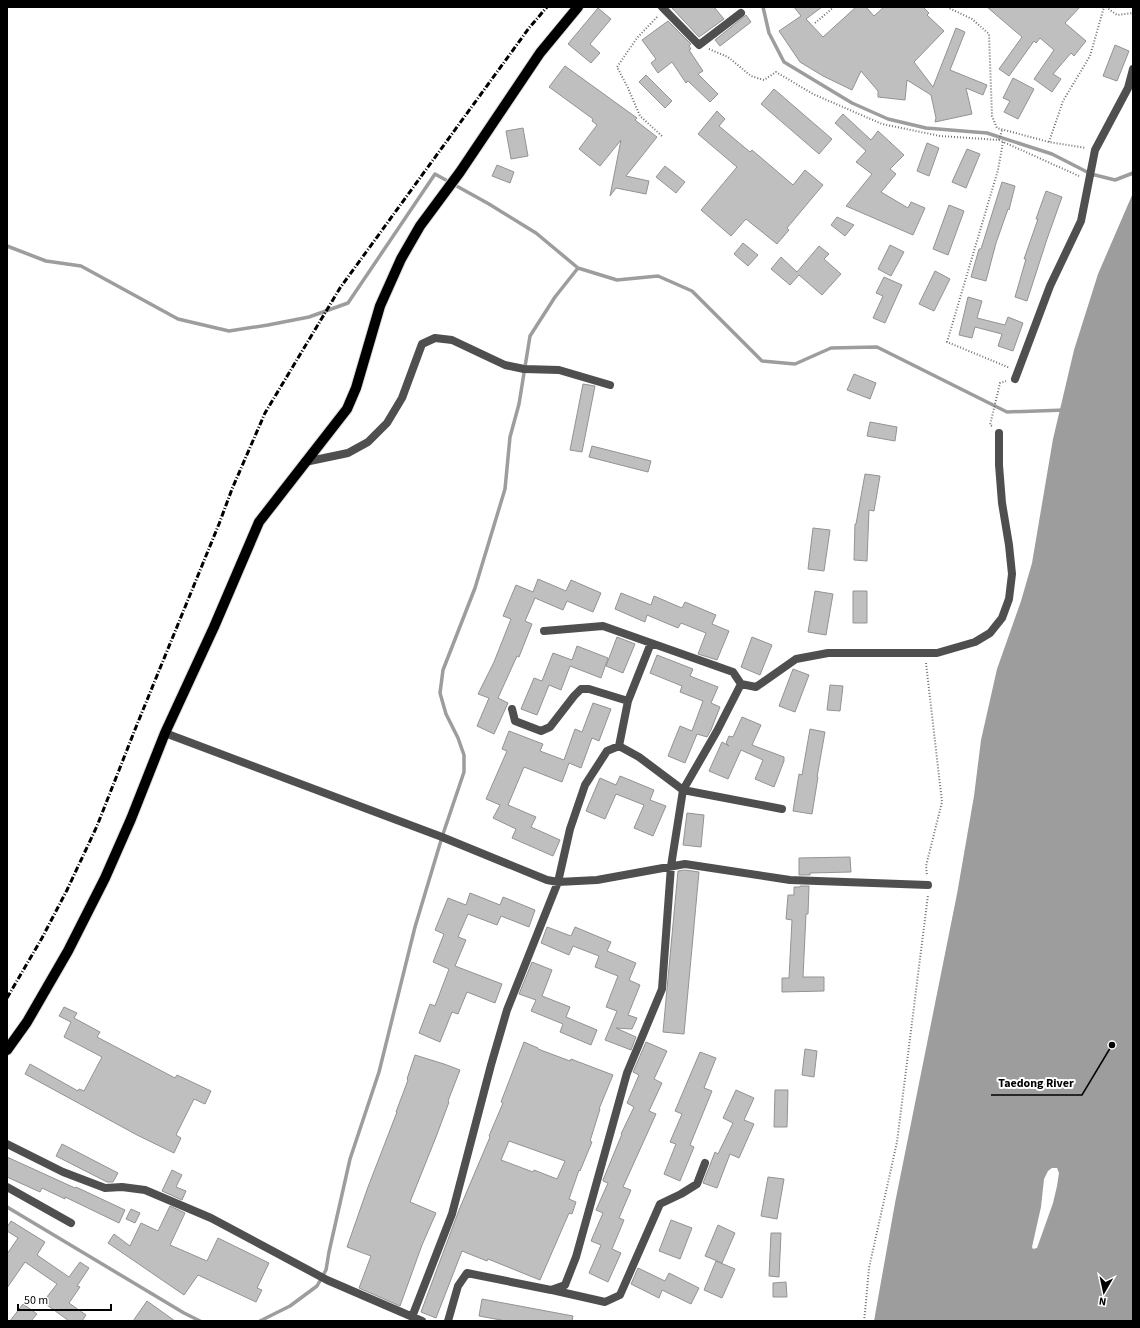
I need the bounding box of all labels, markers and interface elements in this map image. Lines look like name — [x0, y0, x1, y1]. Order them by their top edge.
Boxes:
callout: Taedong River — [991, 1071, 1082, 1095]
text: Taedong River — [998, 1075, 1074, 1092]
north arrow — [1084, 1272, 1124, 1312]
scale bar — [18, 1286, 111, 1312]
text: 50 m — [24, 1292, 48, 1309]
text: N — [1098, 1293, 1107, 1309]

